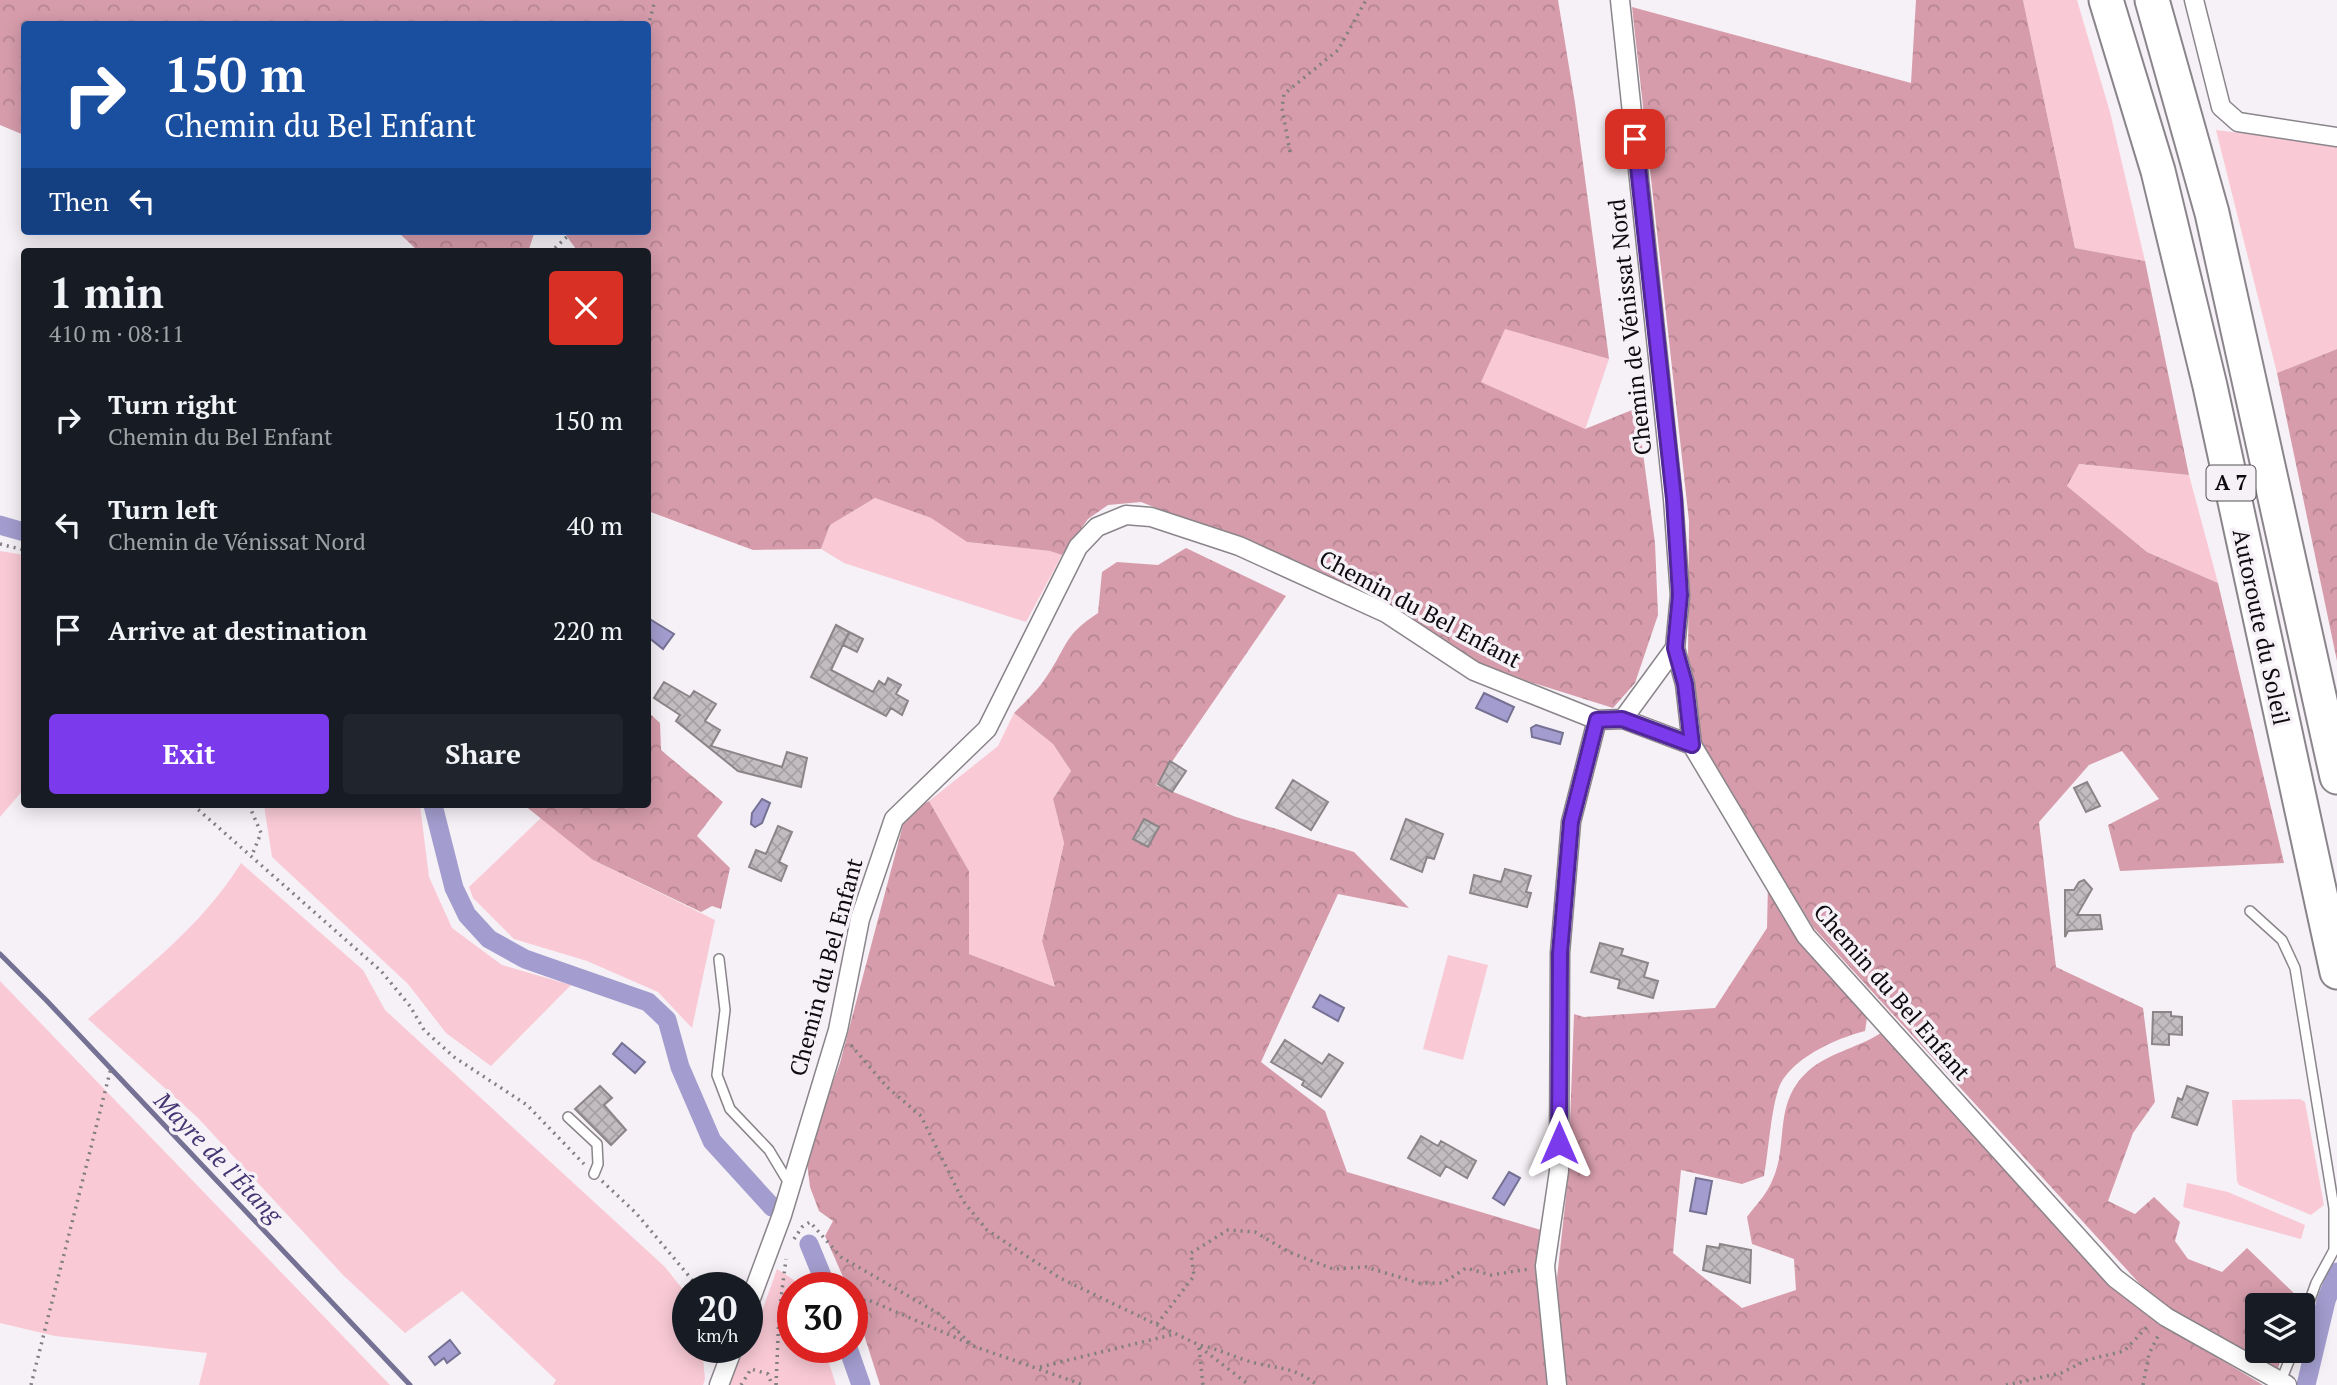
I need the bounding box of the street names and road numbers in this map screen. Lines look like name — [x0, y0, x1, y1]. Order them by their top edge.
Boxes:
street label: Chemin de Vénissat Nord — [1601, 197, 1658, 457]
road number: A 7 — [2206, 466, 2256, 500]
street label: Autoroute du Soleil — [2226, 526, 2297, 728]
street label: Chemin du Bel Enfant — [1314, 542, 1527, 675]
street label: Chemin du Bel Enfant — [782, 854, 870, 1079]
street label: Chemin du Bel Enfant — [1807, 897, 1978, 1087]

